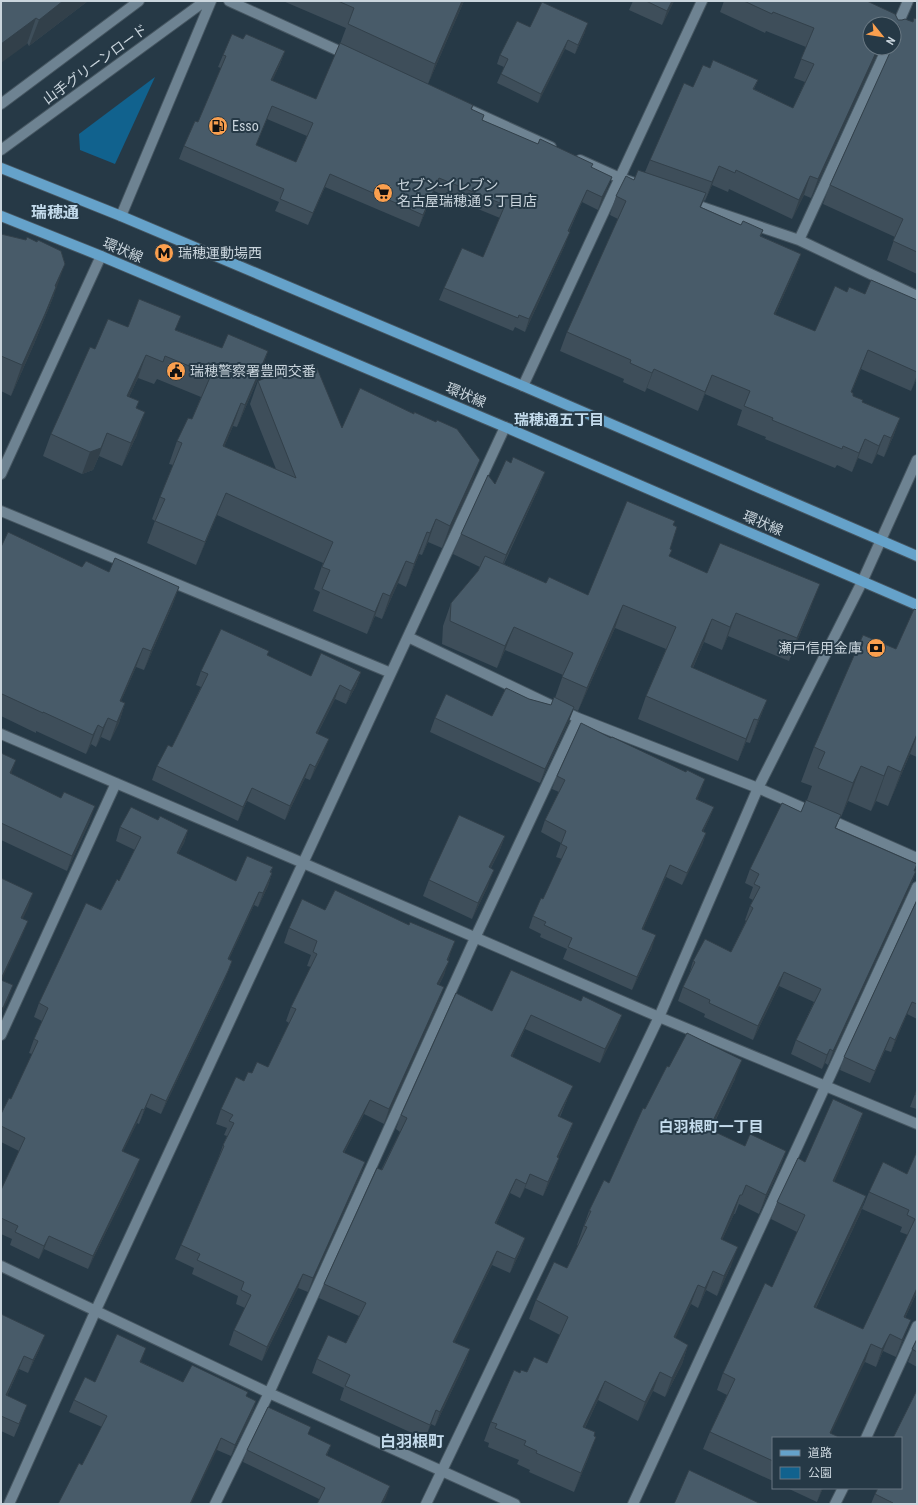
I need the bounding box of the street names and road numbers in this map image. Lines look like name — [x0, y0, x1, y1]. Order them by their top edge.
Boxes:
street label: 山手グリーンロード — [40, 21, 150, 107]
street label: 環状線 — [101, 234, 145, 266]
street label: 環状線 — [444, 379, 488, 411]
street label: 環状線 — [741, 507, 785, 539]

